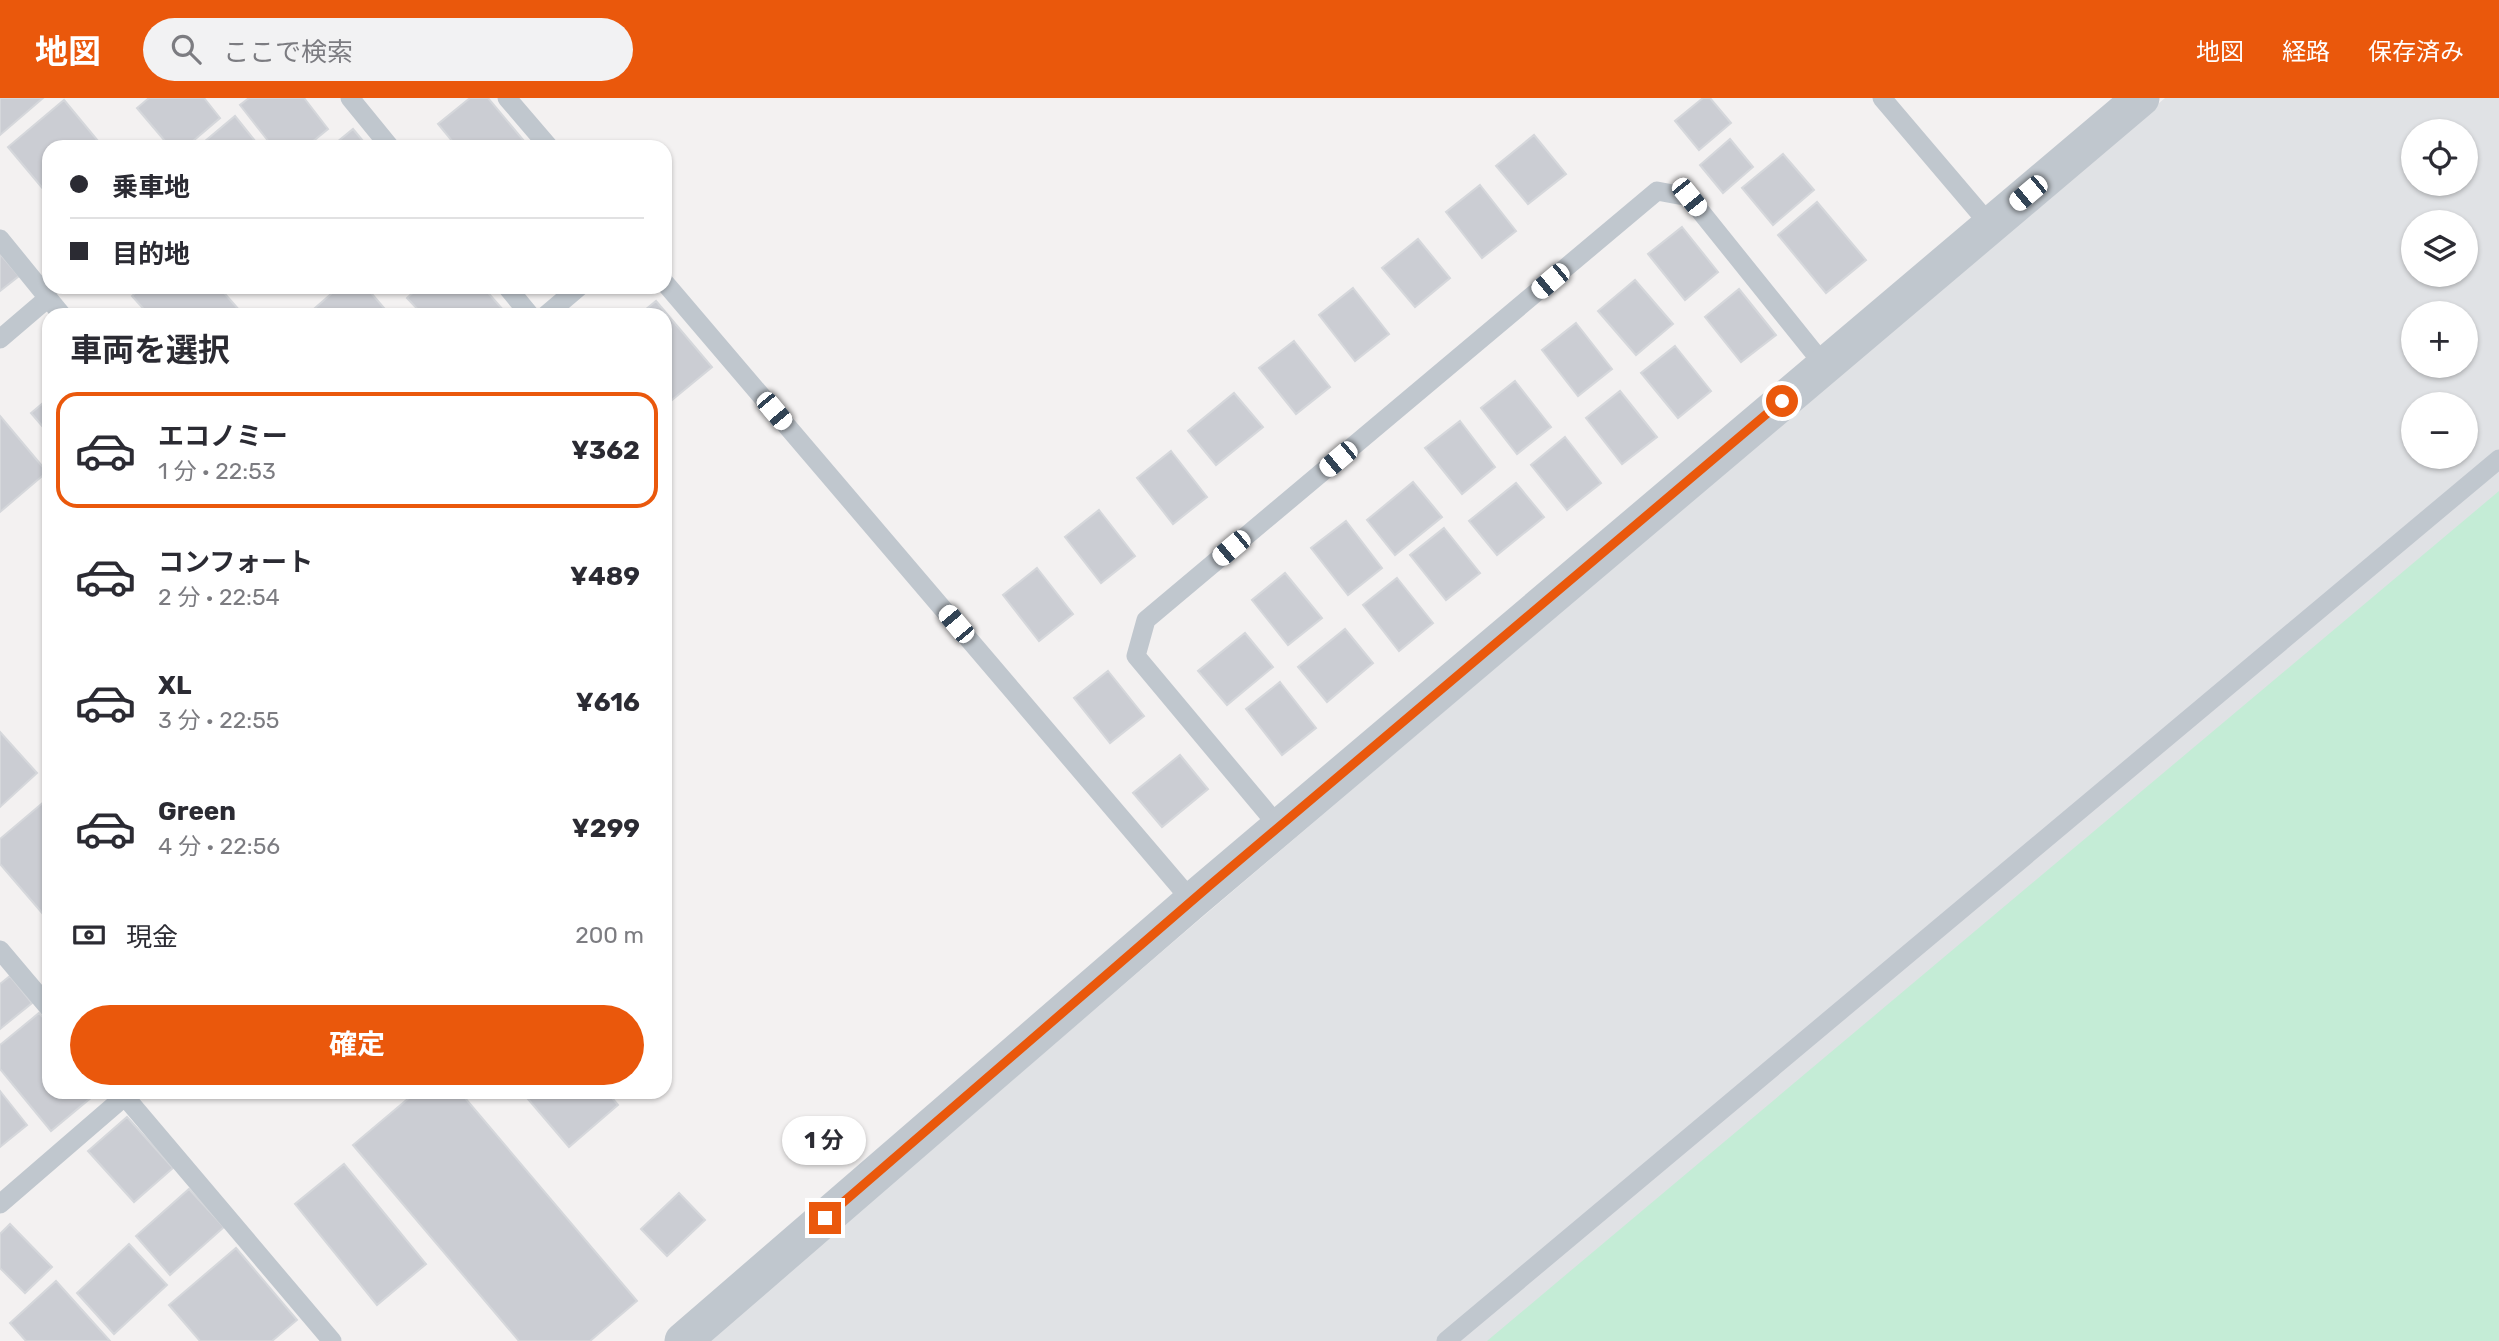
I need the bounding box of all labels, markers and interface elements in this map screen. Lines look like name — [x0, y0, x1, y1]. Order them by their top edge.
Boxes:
search box — [143, 18, 633, 81]
icon: search — [167, 30, 205, 68]
text: 地図 — [35, 32, 101, 71]
text: ここで検索 — [223, 37, 353, 68]
text: 地図 — [2196, 38, 2244, 66]
text: 経路 — [2282, 38, 2330, 66]
text: 保存済み — [2368, 38, 2464, 66]
map controls — [2401, 119, 2478, 469]
button: locate — [2401, 119, 2478, 196]
car — [2006, 171, 2051, 215]
text: 乗車地 — [112, 172, 190, 203]
car — [1668, 174, 1711, 220]
button: layers — [2401, 210, 2478, 287]
text: 目的地 — [112, 239, 190, 270]
car — [1528, 259, 1573, 303]
button: + — [2401, 301, 2478, 378]
text: 車両を選択 — [70, 331, 230, 369]
route start — [1766, 385, 1798, 417]
car — [753, 388, 796, 434]
button: − — [2401, 392, 2478, 469]
icon: car — [74, 419, 137, 482]
text: エコノミー — [158, 421, 288, 452]
text: ¥362 — [571, 435, 640, 466]
car — [1316, 437, 1361, 481]
text: 1 分 · 22:53 — [158, 457, 276, 485]
car — [1209, 526, 1254, 570]
icon: car — [74, 545, 137, 608]
text: コンフォート — [158, 547, 313, 578]
text: ¥489 — [570, 561, 640, 592]
text: 2 分 · 22:54 — [158, 583, 280, 611]
car — [935, 601, 978, 647]
text: XL — [158, 670, 191, 701]
icon: car — [74, 671, 137, 734]
text: ¥616 — [576, 687, 640, 718]
text: 3 分 · 22:55 — [158, 706, 280, 734]
text: Green — [158, 796, 236, 827]
icon: car — [74, 797, 137, 860]
text: ¥299 — [572, 813, 640, 844]
text: 4 分 · 22:56 — [158, 832, 280, 860]
icon: cash — [70, 916, 108, 954]
text: 200 m — [575, 921, 644, 949]
text: 現金 — [126, 922, 178, 953]
button: 確定 — [70, 1005, 644, 1085]
callout: 1 分 — [783, 1116, 867, 1166]
text: 1 分 — [804, 1126, 844, 1154]
route end — [809, 1202, 841, 1234]

